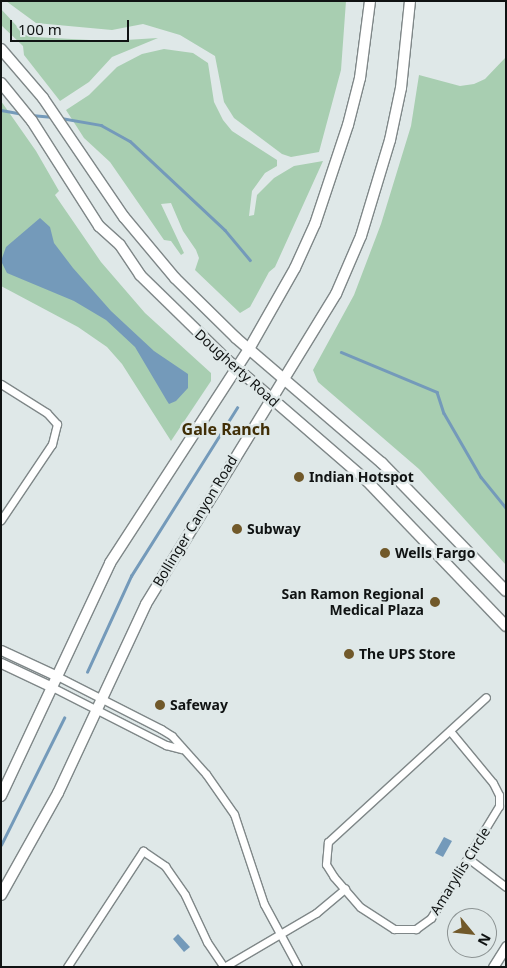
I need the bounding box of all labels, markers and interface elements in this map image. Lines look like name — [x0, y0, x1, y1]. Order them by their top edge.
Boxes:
scale bar — [12, 10, 131, 42]
text: 100 m — [18, 19, 62, 39]
street label: Dougherty Road — [191, 326, 283, 410]
district label: Gale Ranch — [182, 419, 270, 439]
street label: Bollinger Canyon Road — [149, 452, 241, 590]
place label: Indian Hotspot — [309, 469, 414, 485]
marker: Indian Hotspot — [293, 471, 305, 483]
place label: Subway — [247, 521, 301, 537]
marker: Subway — [231, 523, 243, 535]
place label: Wells Fargo — [395, 545, 475, 561]
marker: Wells Fargo — [379, 547, 391, 559]
place label: San Ramon Regional Medical Plaza — [281, 586, 424, 618]
marker: San Ramon Regional Medical Plaza — [428, 595, 442, 609]
place label: The UPS Store — [359, 646, 456, 662]
marker: The UPS Store — [343, 648, 355, 660]
place label: Safeway — [170, 697, 228, 713]
marker: Safeway — [154, 699, 166, 711]
street label: Amaryllis Circle — [426, 824, 494, 918]
north arrow — [447, 908, 497, 958]
text: N — [474, 930, 496, 949]

